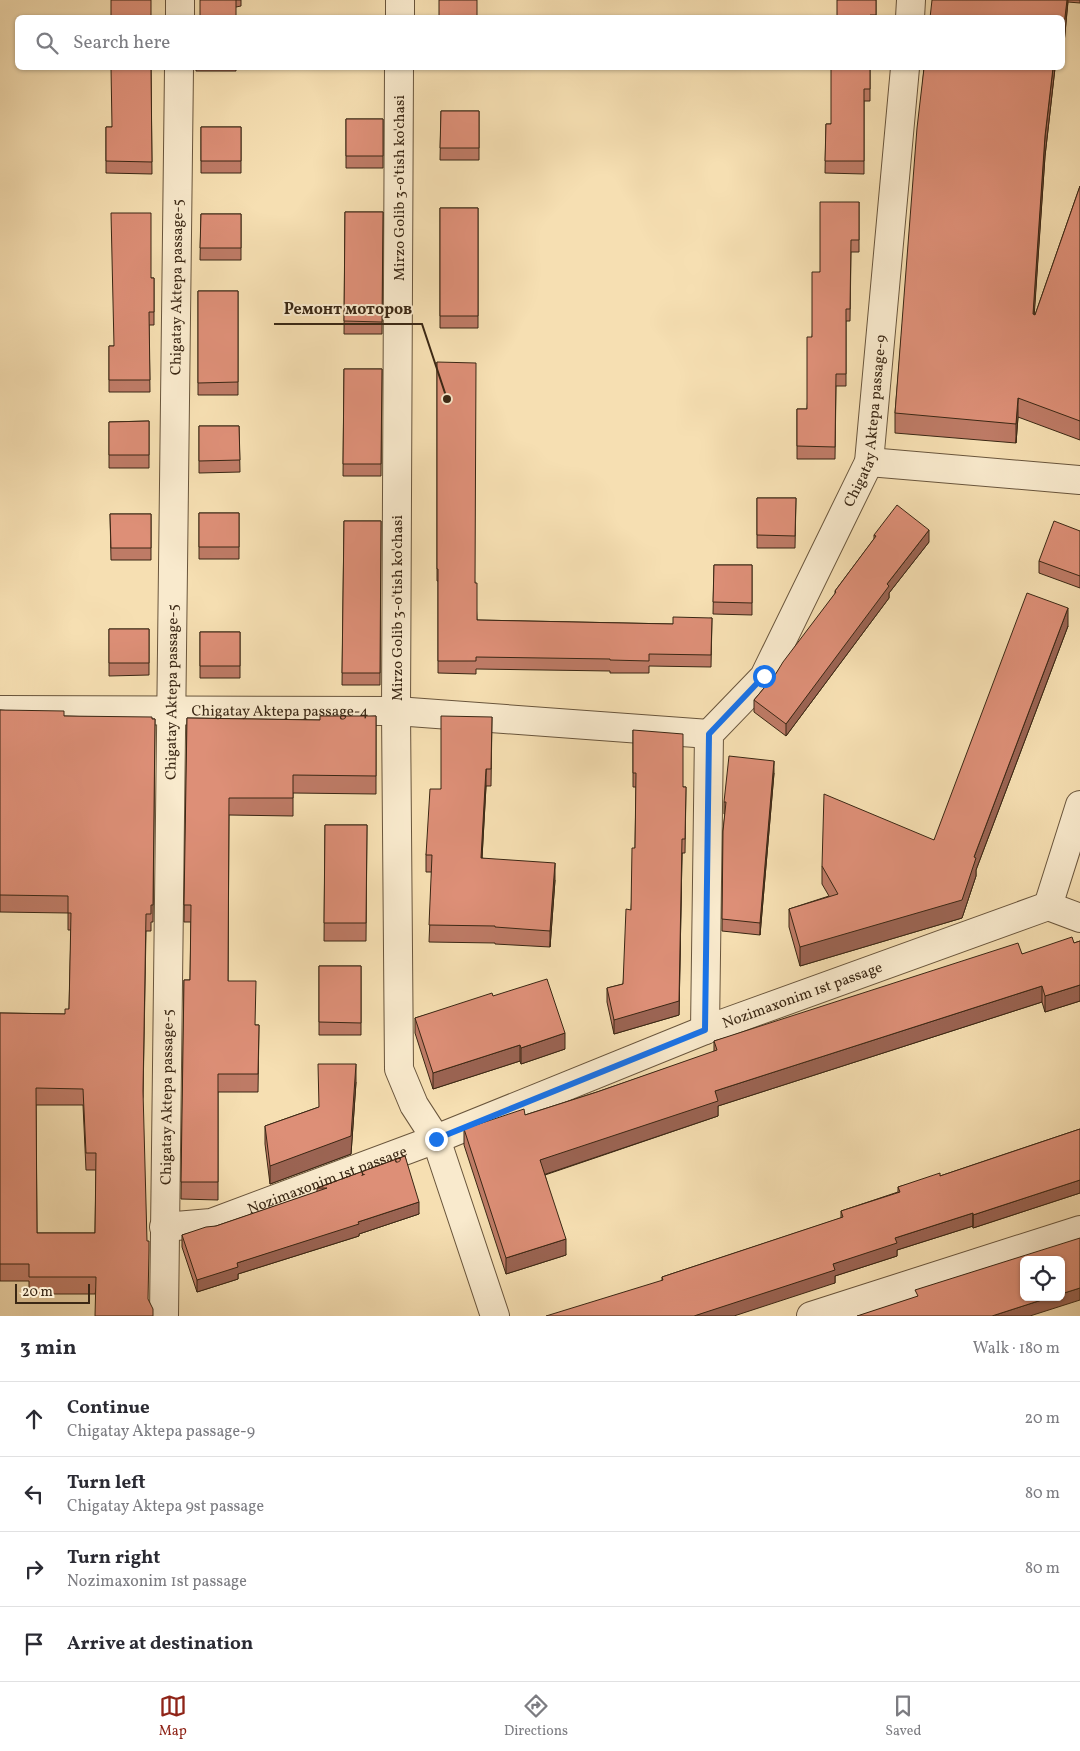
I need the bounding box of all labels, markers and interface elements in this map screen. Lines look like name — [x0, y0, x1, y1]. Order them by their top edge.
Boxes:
search box — [15, 15, 1065, 70]
icon: search — [33, 29, 61, 57]
text: Search here — [73, 30, 170, 56]
street label: Mirzo Golib 3-o'tish ko'chasi — [390, 95, 411, 281]
street label: Chigatay Aktepa passage-5 — [166, 199, 189, 375]
callout: Ремонт моторов — [274, 293, 422, 324]
text: Ремонт моторов — [284, 299, 412, 321]
street label: Chigatay Aktepa passage-9 — [839, 334, 893, 511]
street label: Mirzo Golib 3-o'tish ko'chasi — [388, 515, 409, 701]
street label: Chigatay Aktepa passage-5 — [161, 604, 185, 780]
route start — [753, 665, 776, 688]
street label: Chigatay Aktepa passage-4 — [191, 701, 369, 723]
street label: Nozimaxonim 1st passage — [720, 958, 886, 1035]
street label: Chigatay Aktepa passage-5 — [157, 1009, 180, 1185]
route end — [425, 1128, 448, 1151]
street label: Nozimaxonim 1st passage — [245, 1142, 410, 1220]
map controls — [1020, 1256, 1065, 1301]
button: locate — [1020, 1256, 1065, 1301]
scale bar — [15, 1281, 90, 1304]
text: 20 m — [22, 1283, 53, 1302]
text: 3 min — [20, 1334, 76, 1363]
text: Walk · 180 m — [973, 1338, 1060, 1360]
text: Continue — [67, 1395, 150, 1421]
icon: ahead — [20, 1405, 48, 1433]
text: 20 m — [1025, 1408, 1060, 1430]
text: Chigatay Aktepa passage-9 — [67, 1421, 255, 1443]
text: Turn left — [67, 1470, 146, 1496]
icon: left — [20, 1480, 48, 1508]
text: 80 m — [1025, 1483, 1060, 1505]
text: Chigatay Aktepa 9st passage — [67, 1496, 264, 1518]
text: Turn right — [67, 1545, 160, 1571]
icon: right — [20, 1555, 48, 1583]
text: 80 m — [1025, 1558, 1060, 1580]
text: Nozimaxonim 1st passage — [67, 1571, 247, 1593]
icon: arrive — [20, 1630, 48, 1658]
text: Arrive at destination — [67, 1631, 253, 1657]
tab: Map — [159, 1692, 187, 1741]
tab: Directions — [504, 1692, 568, 1741]
tab: Saved — [885, 1692, 921, 1741]

